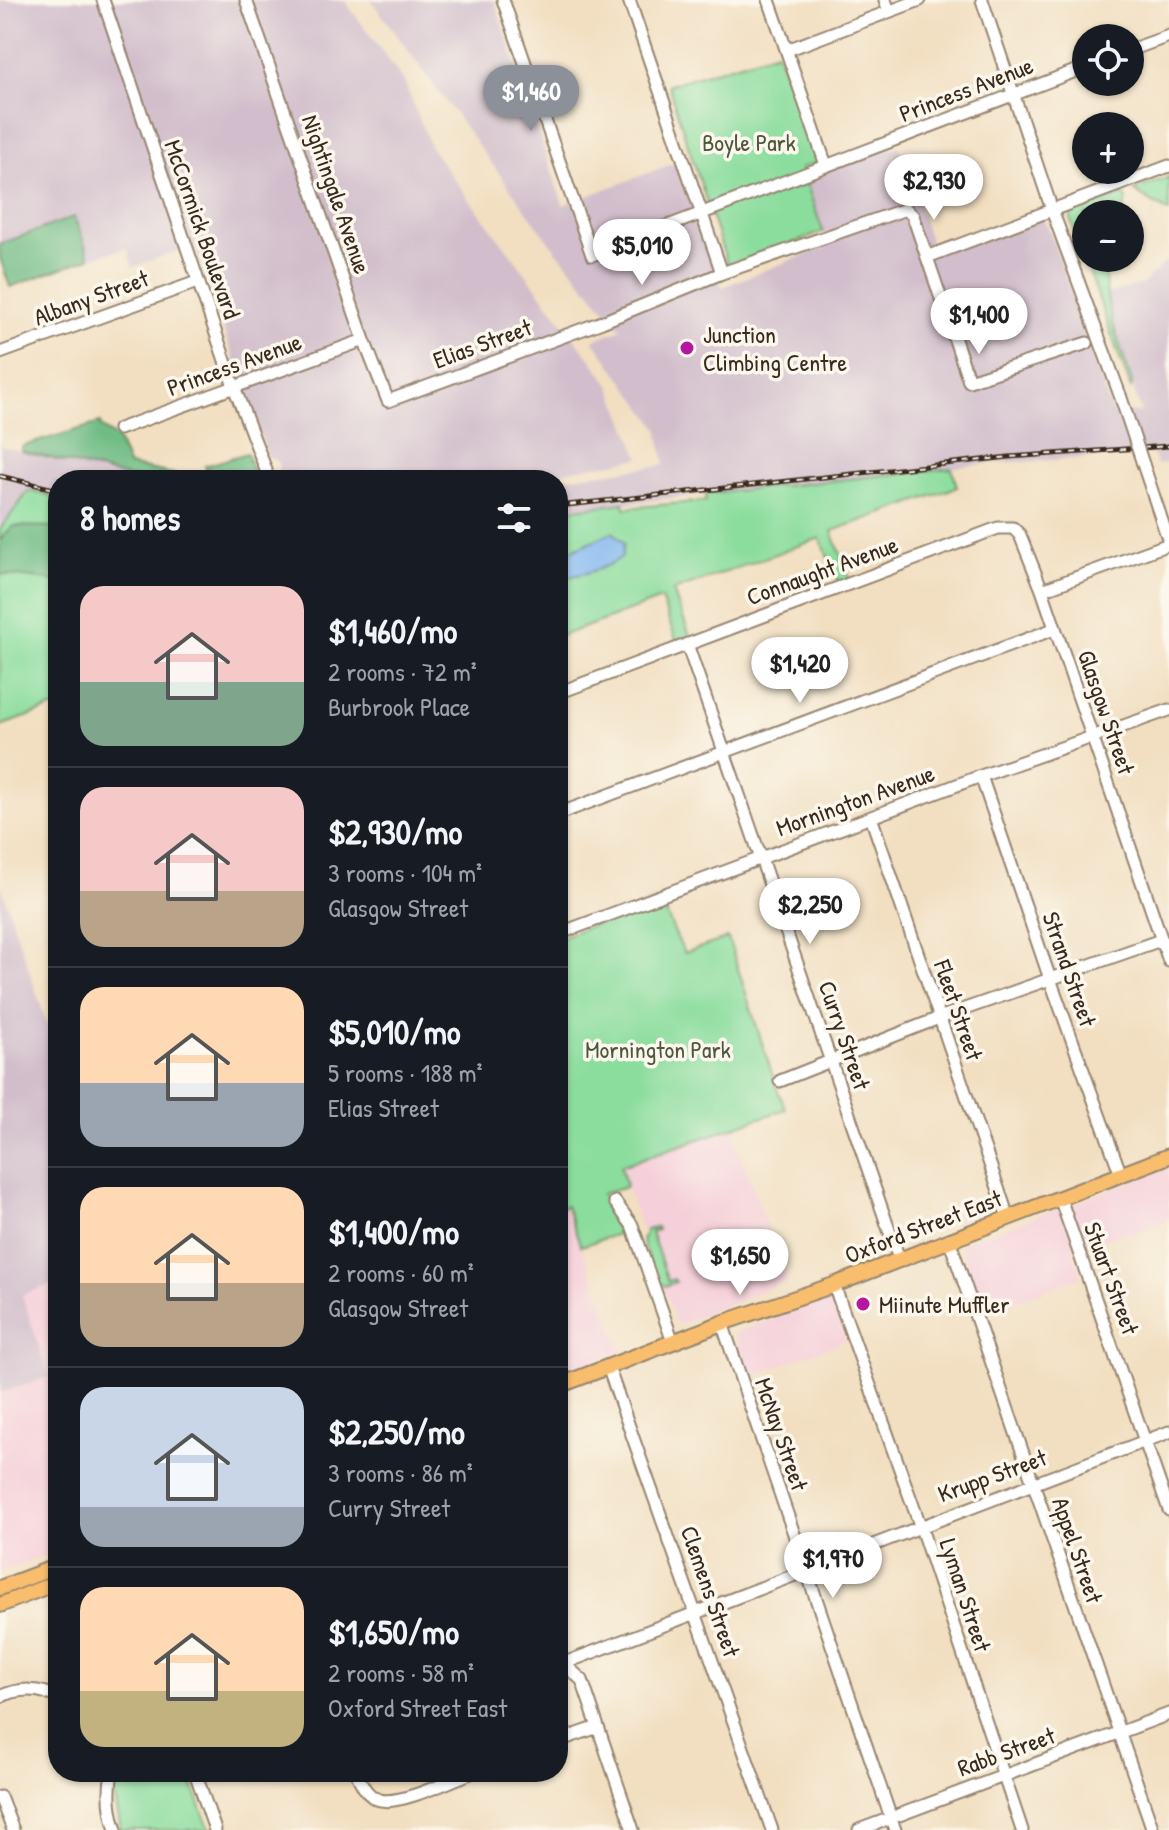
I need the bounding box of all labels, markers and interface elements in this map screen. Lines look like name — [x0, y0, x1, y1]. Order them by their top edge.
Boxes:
map controls — [1072, 24, 1144, 272]
button: locate — [1072, 24, 1144, 96]
street label: Princess Avenue — [895, 49, 1038, 129]
pin: $1,460 — [466, 65, 596, 133]
text: $1,460 — [501, 73, 561, 108]
street label: Nightingale Avenue — [295, 110, 379, 278]
button: + — [1072, 112, 1144, 184]
park label: Boyle Park — [702, 126, 796, 158]
street label: McCormick Boulevard — [157, 135, 249, 323]
pin: $2,930 — [869, 154, 999, 222]
text: $2,930 — [902, 162, 966, 197]
button: − — [1072, 200, 1144, 272]
pin: $5,010 — [577, 219, 707, 287]
text: $5,010 — [611, 227, 673, 262]
street label: Albany Street — [29, 261, 153, 333]
pin: $1,400 — [914, 288, 1044, 356]
text: $1,400 — [949, 296, 1009, 331]
street label: Elias Street — [428, 310, 536, 376]
place label: Junction Climbing Centre — [703, 318, 848, 378]
street label: Princess Avenue — [162, 325, 306, 403]
marker: Junction Climbing Centre — [678, 339, 696, 357]
text: 8 homes — [80, 495, 180, 541]
icon: filters — [492, 496, 536, 540]
street label: Connaught Avenue — [742, 528, 903, 612]
text: $1,460/mo — [328, 608, 457, 654]
icon: home — [144, 618, 240, 714]
pin: $1,420 — [735, 637, 865, 705]
text: $1,420 — [769, 645, 831, 680]
street label: Glasgow Street — [1071, 646, 1143, 779]
text: 2 rooms · 72 m² — [328, 654, 477, 689]
text: Burbrook Place — [328, 689, 470, 724]
street label: Mornington Avenue — [771, 756, 939, 843]
text: $2,930/mo — [328, 809, 462, 855]
icon: home — [144, 819, 240, 915]
text: 3 rooms · 104 m² — [328, 855, 482, 890]
pin: $2,250 — [745, 878, 875, 946]
text: $2,250 — [777, 886, 843, 921]
text: Glasgow Street — [328, 890, 468, 925]
street label: Strand Street — [1035, 907, 1105, 1031]
street label: Fleet Street — [927, 955, 991, 1065]
street label: Curry Street — [812, 976, 879, 1094]
text: $5,010/mo — [328, 1009, 461, 1055]
icon: home — [144, 1019, 240, 1115]
park label: Mornington Park — [585, 1033, 731, 1065]
text: 5 rooms · 188 m² — [328, 1055, 482, 1090]
text: Elias Street — [328, 1090, 439, 1125]
street label: Oxford Street East — [840, 1181, 1007, 1271]
text: $1,400/mo — [328, 1209, 459, 1255]
street label: Stuart Street — [1077, 1217, 1147, 1339]
icon: home — [144, 1219, 240, 1315]
pin: $1,650 — [675, 1229, 805, 1297]
text: $1,650 — [710, 1237, 770, 1272]
text: 2 rooms · 60 m² — [328, 1255, 474, 1290]
place label: Miinute Muffler — [879, 1288, 1009, 1320]
text: Glasgow Street — [328, 1290, 468, 1325]
marker: Miinute Muffler — [854, 1295, 872, 1313]
street label: McNay Street — [748, 1373, 816, 1495]
text: $2,250/mo — [328, 1409, 465, 1455]
icon: home — [144, 1419, 240, 1515]
street label: Krupp Street — [933, 1440, 1051, 1509]
text: 3 rooms · 86 m² — [328, 1455, 473, 1490]
text: Curry Street — [328, 1490, 450, 1525]
street label: Appel Street — [1045, 1493, 1111, 1608]
street label: Clemens Street — [674, 1521, 749, 1661]
pin: $1,970 — [768, 1532, 898, 1600]
street label: Lyman Street — [933, 1534, 1000, 1656]
text: $1,970 — [802, 1540, 864, 1575]
text: $1,650/mo — [328, 1609, 459, 1655]
icon: home — [144, 1619, 240, 1715]
text: 2 rooms · 58 m² — [328, 1655, 474, 1690]
text: Oxford Street East — [328, 1690, 507, 1725]
street label: Rabb Street — [953, 1718, 1060, 1783]

